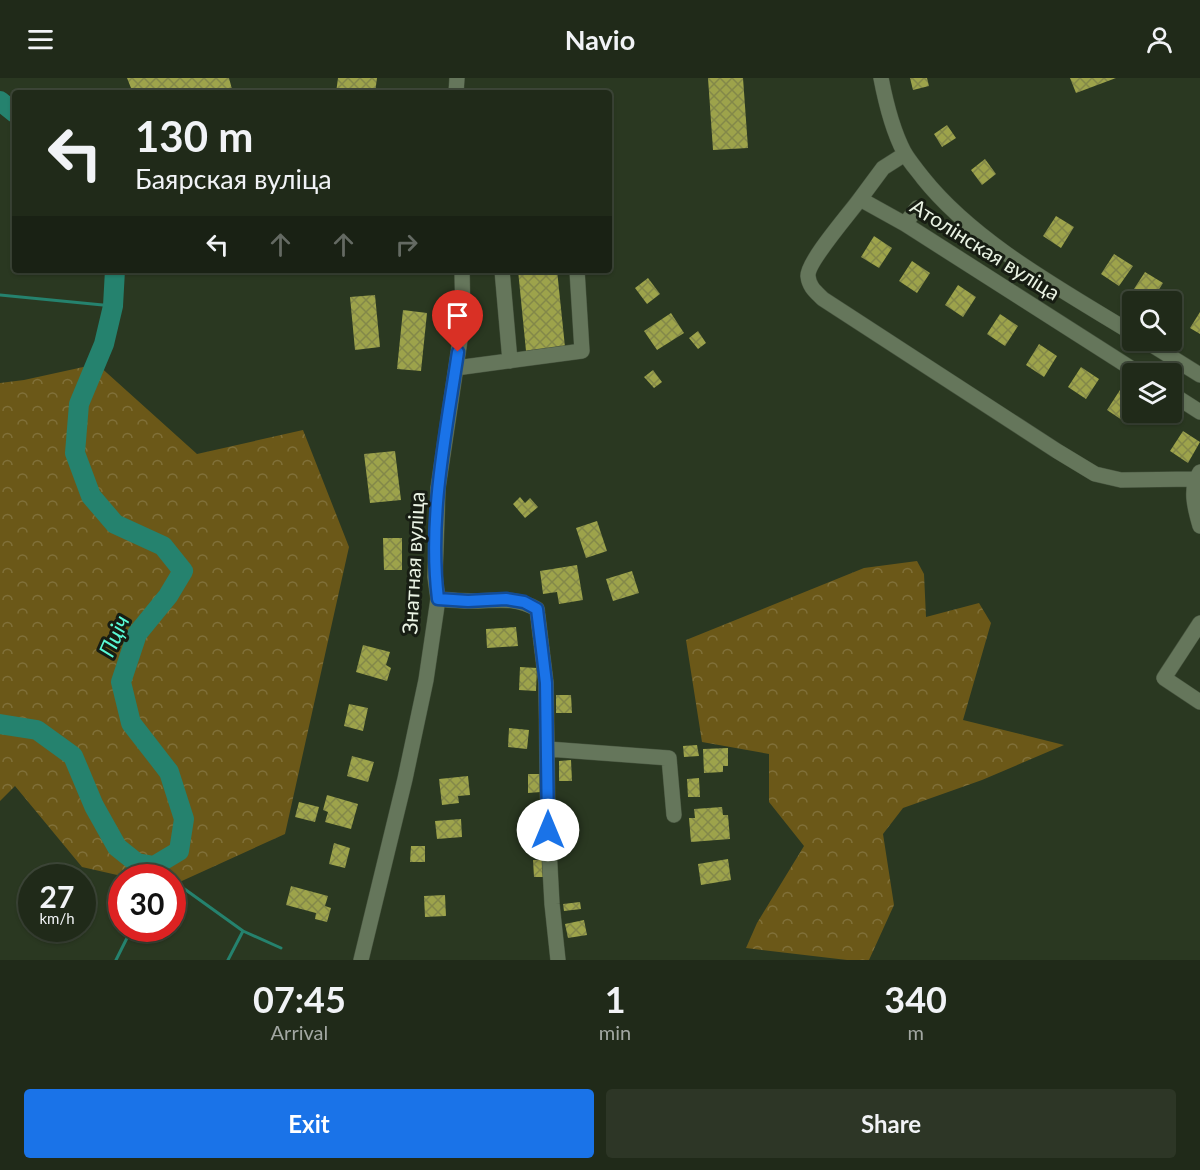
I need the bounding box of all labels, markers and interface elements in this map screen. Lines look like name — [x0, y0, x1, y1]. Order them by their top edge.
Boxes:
icon: menu — [24, 23, 57, 56]
text: Navio — [565, 23, 635, 56]
icon: person — [1143, 23, 1176, 56]
text: 130 m — [135, 111, 253, 161]
icon: left — [36, 114, 114, 192]
text: Баярская вуліца — [135, 162, 332, 195]
street label: Атолінская вуліца — [906, 193, 1065, 305]
icon: left — [201, 228, 234, 261]
icon: ahead — [264, 228, 297, 261]
icon: ahead — [327, 228, 360, 261]
icon: right — [390, 228, 423, 261]
pin — [432, 290, 483, 352]
map controls — [1122, 291, 1182, 423]
button: search — [1122, 291, 1182, 351]
icon: arrive — [441, 299, 474, 332]
button: layers — [1122, 363, 1182, 423]
street label: Знатная вуліца — [396, 491, 429, 635]
water label: Пціч — [92, 611, 135, 661]
position arrow — [516, 798, 580, 862]
speed limit sign: 30 — [108, 864, 186, 942]
text: 27 — [40, 878, 74, 914]
text: km/h — [39, 909, 75, 927]
text: 07:45 — [253, 977, 346, 1021]
text: 1 — [605, 977, 626, 1021]
text: 340 — [884, 977, 947, 1021]
text: Arrival — [271, 1020, 328, 1044]
text: min — [599, 1020, 631, 1044]
text: m — [907, 1020, 924, 1044]
button: Exit — [24, 1089, 594, 1158]
button: Share — [606, 1089, 1176, 1158]

